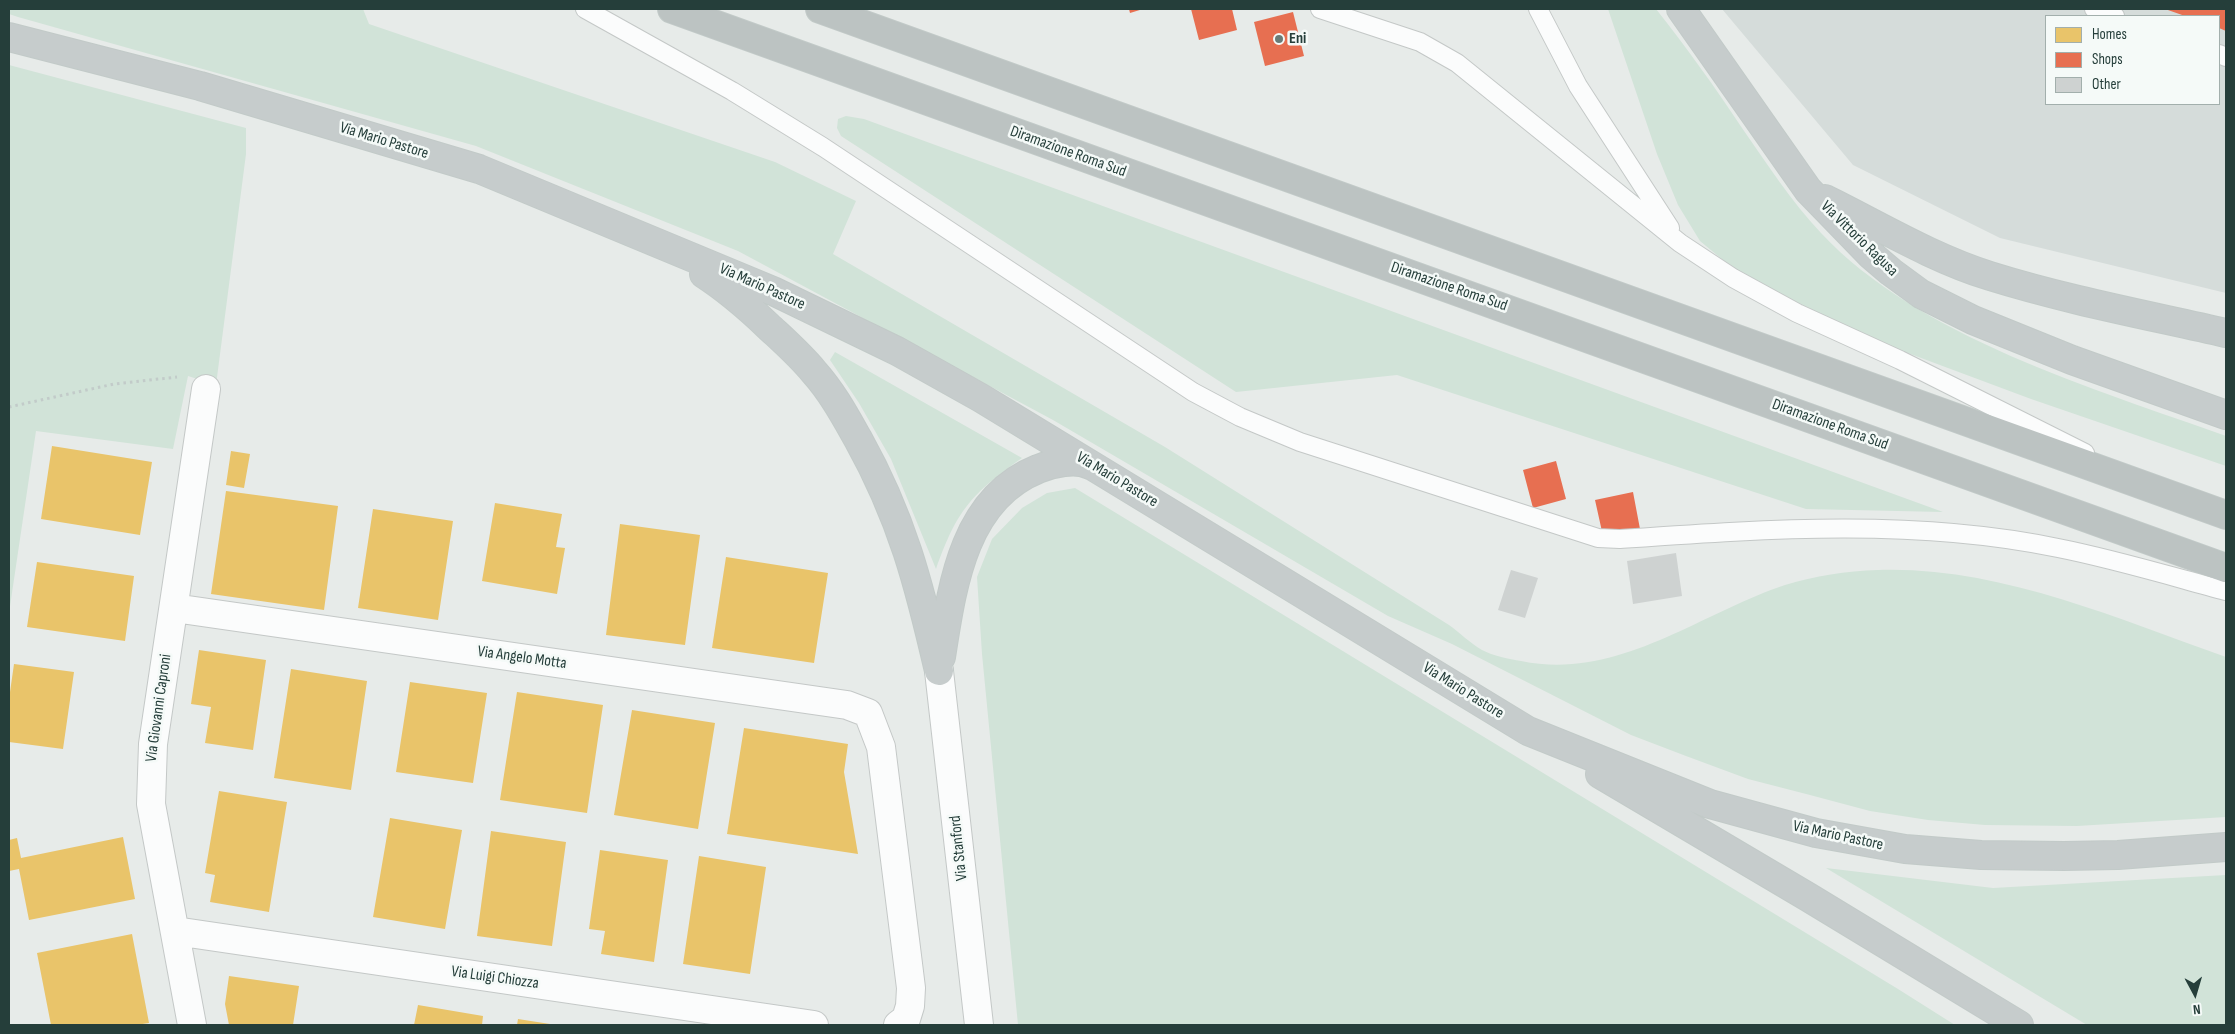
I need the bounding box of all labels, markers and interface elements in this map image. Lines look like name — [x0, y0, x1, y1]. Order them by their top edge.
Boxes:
legend — [2045, 15, 2220, 105]
text: Homes — [2092, 25, 2127, 44]
place label: Eni — [1289, 29, 1306, 49]
marker: Eni — [1273, 33, 1285, 45]
text: Shops — [2092, 50, 2123, 69]
text: Other — [2092, 75, 2121, 94]
street label: Via Mario Pastore — [337, 118, 431, 164]
street label: Diramazione Roma Sud — [1007, 122, 1129, 182]
street label: Via Vittorio Ragusa — [1816, 197, 1902, 281]
street label: Diramazione Roma Sud — [1388, 258, 1510, 316]
street label: Via Mario Pastore — [716, 260, 808, 314]
street label: Diramazione Roma Sud — [1769, 395, 1891, 455]
street label: Via Mario Pastore — [1073, 448, 1161, 512]
street label: Via Angelo Motta — [476, 642, 568, 674]
street label: Via Giovanni Caproni — [142, 653, 176, 763]
street label: Via Mario Pastore — [1419, 659, 1507, 723]
street label: Via Stanford — [946, 814, 972, 882]
street label: Via Mario Pastore — [1791, 817, 1885, 855]
street label: Via Luigi Chiozza — [450, 962, 540, 994]
north arrow — [2170, 969, 2220, 1019]
text: N — [2192, 1001, 2201, 1018]

